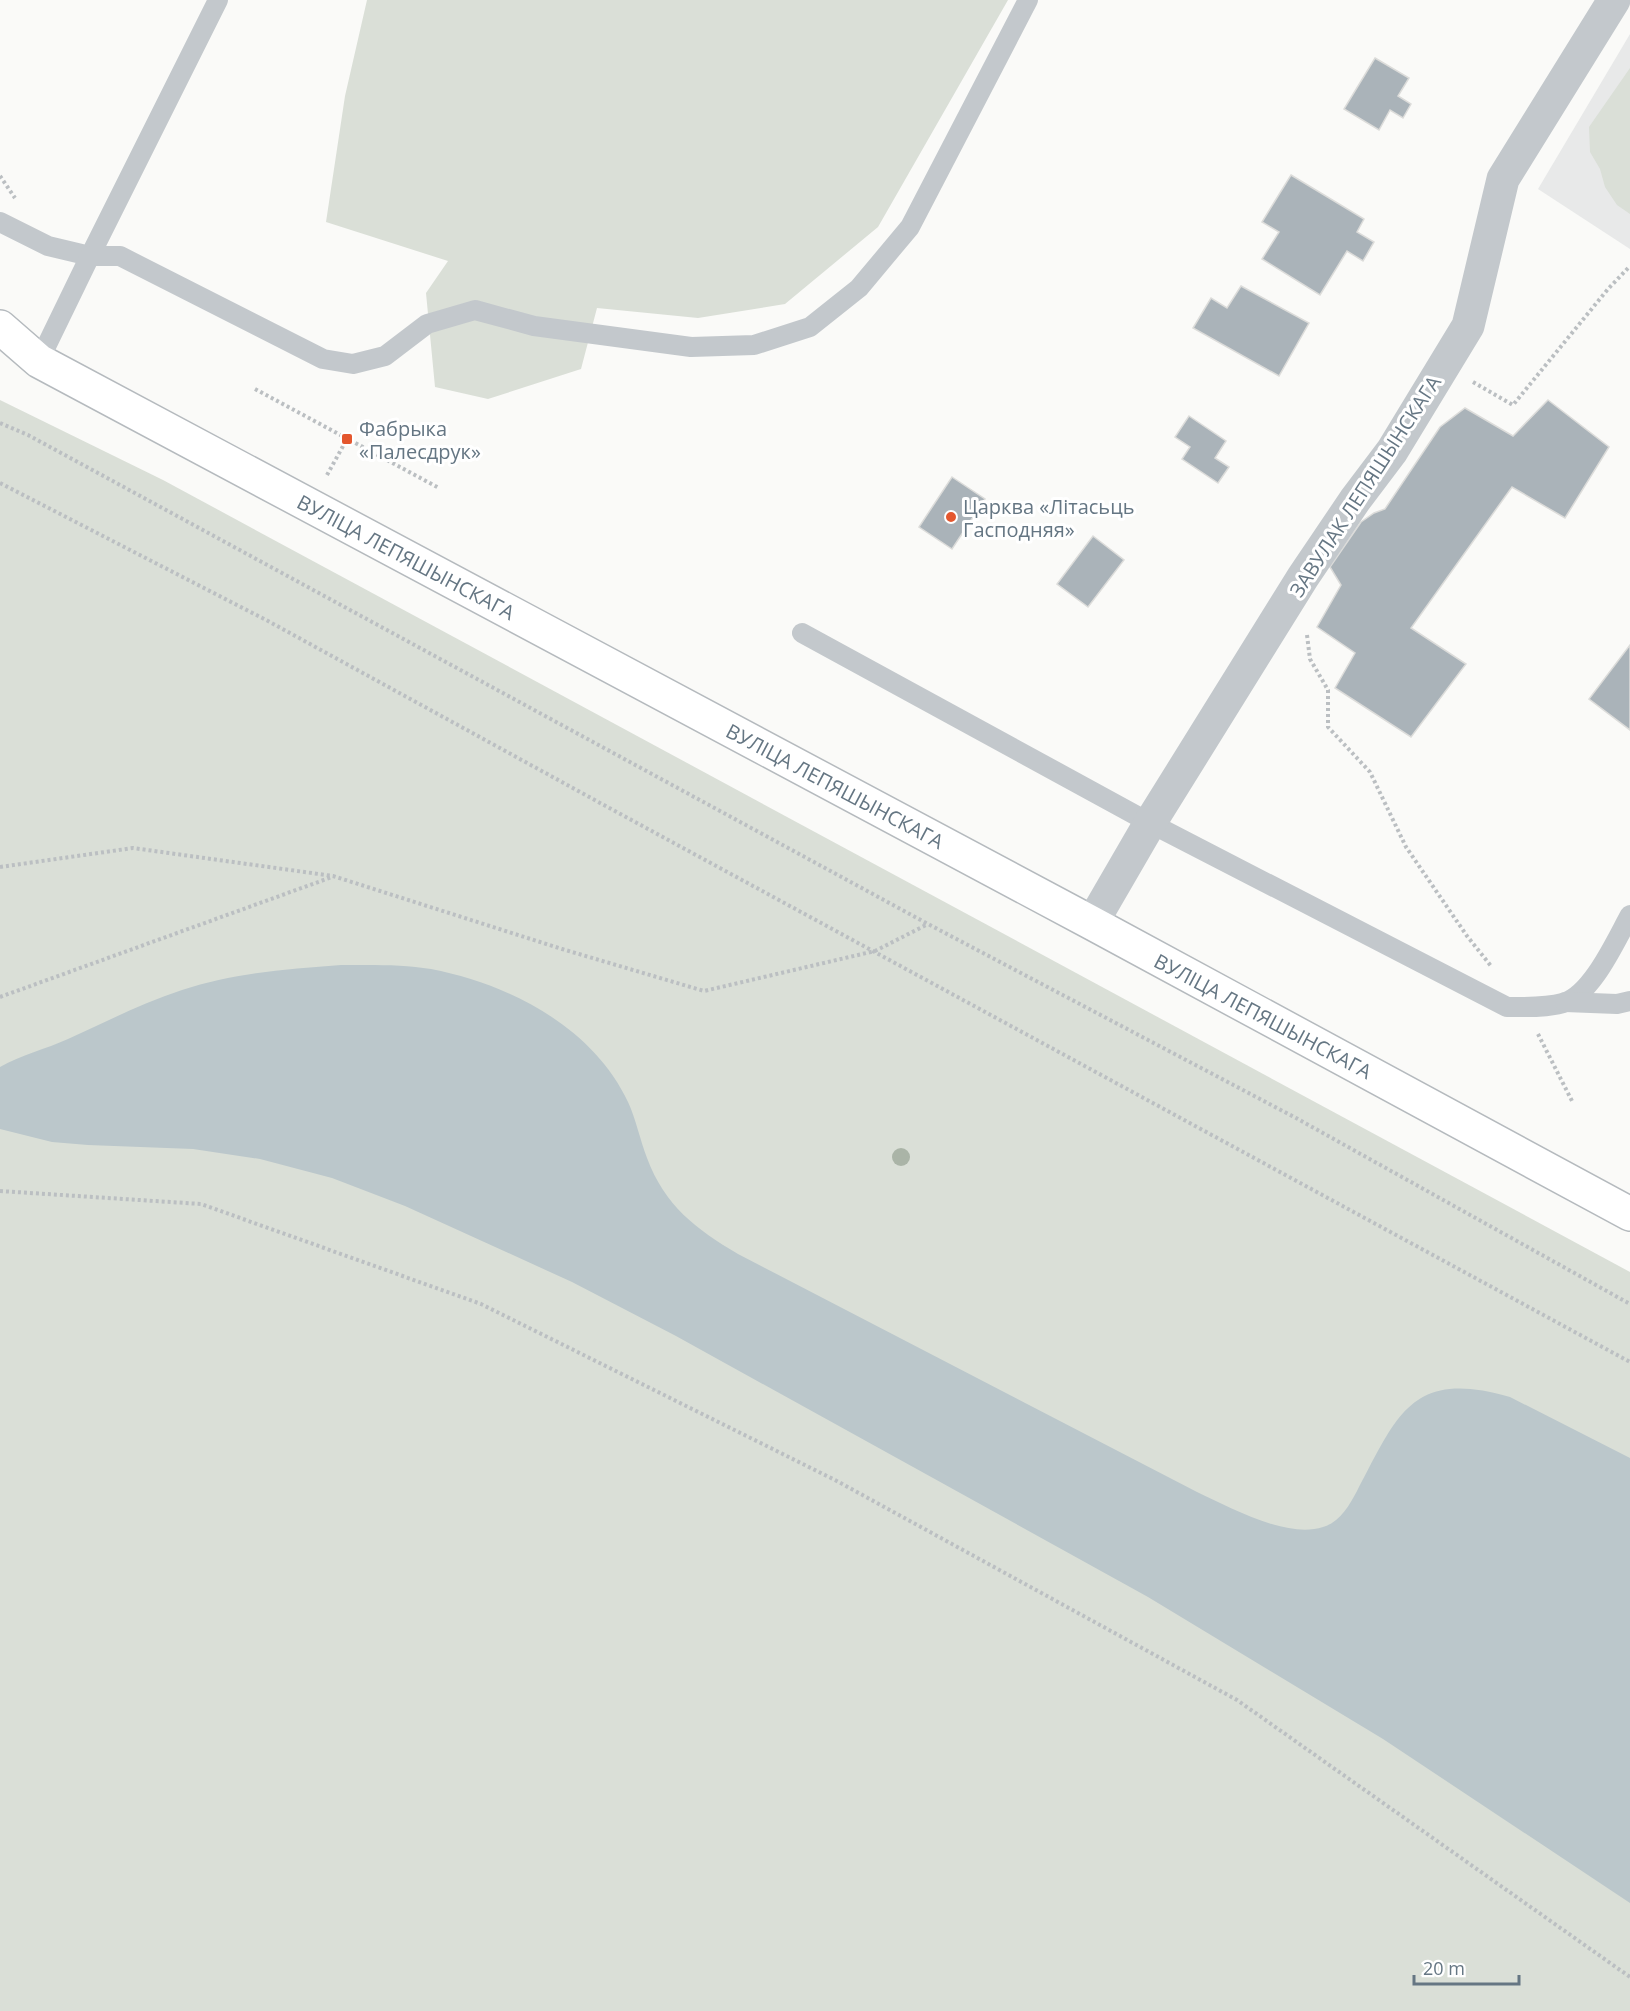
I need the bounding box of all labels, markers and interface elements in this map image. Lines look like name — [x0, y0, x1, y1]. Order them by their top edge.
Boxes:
street label: ЗАВУЛАК ЛЕПЯШЫНСКАГА — [1283, 370, 1447, 602]
place label: Фабрыка «Палесдрук» — [359, 415, 481, 465]
marker: Фабрыка «Палесдрук» — [340, 432, 354, 446]
street label: ВУЛІЦА ЛЕПЯШЫНСКАГА — [293, 488, 520, 626]
place label: Царква «Літасьць Гасподняя» — [963, 493, 1134, 543]
marker: Царква «Літасьць Гасподняя» — [944, 510, 958, 524]
street label: ВУЛІЦА ЛЕПЯШЫНСКАГА — [722, 717, 949, 855]
street label: ВУЛІЦА ЛЕПЯШЫНСКАГА — [1150, 947, 1377, 1085]
scale bar — [1414, 1948, 1519, 1986]
text: 20 m — [1423, 1956, 1465, 1980]

